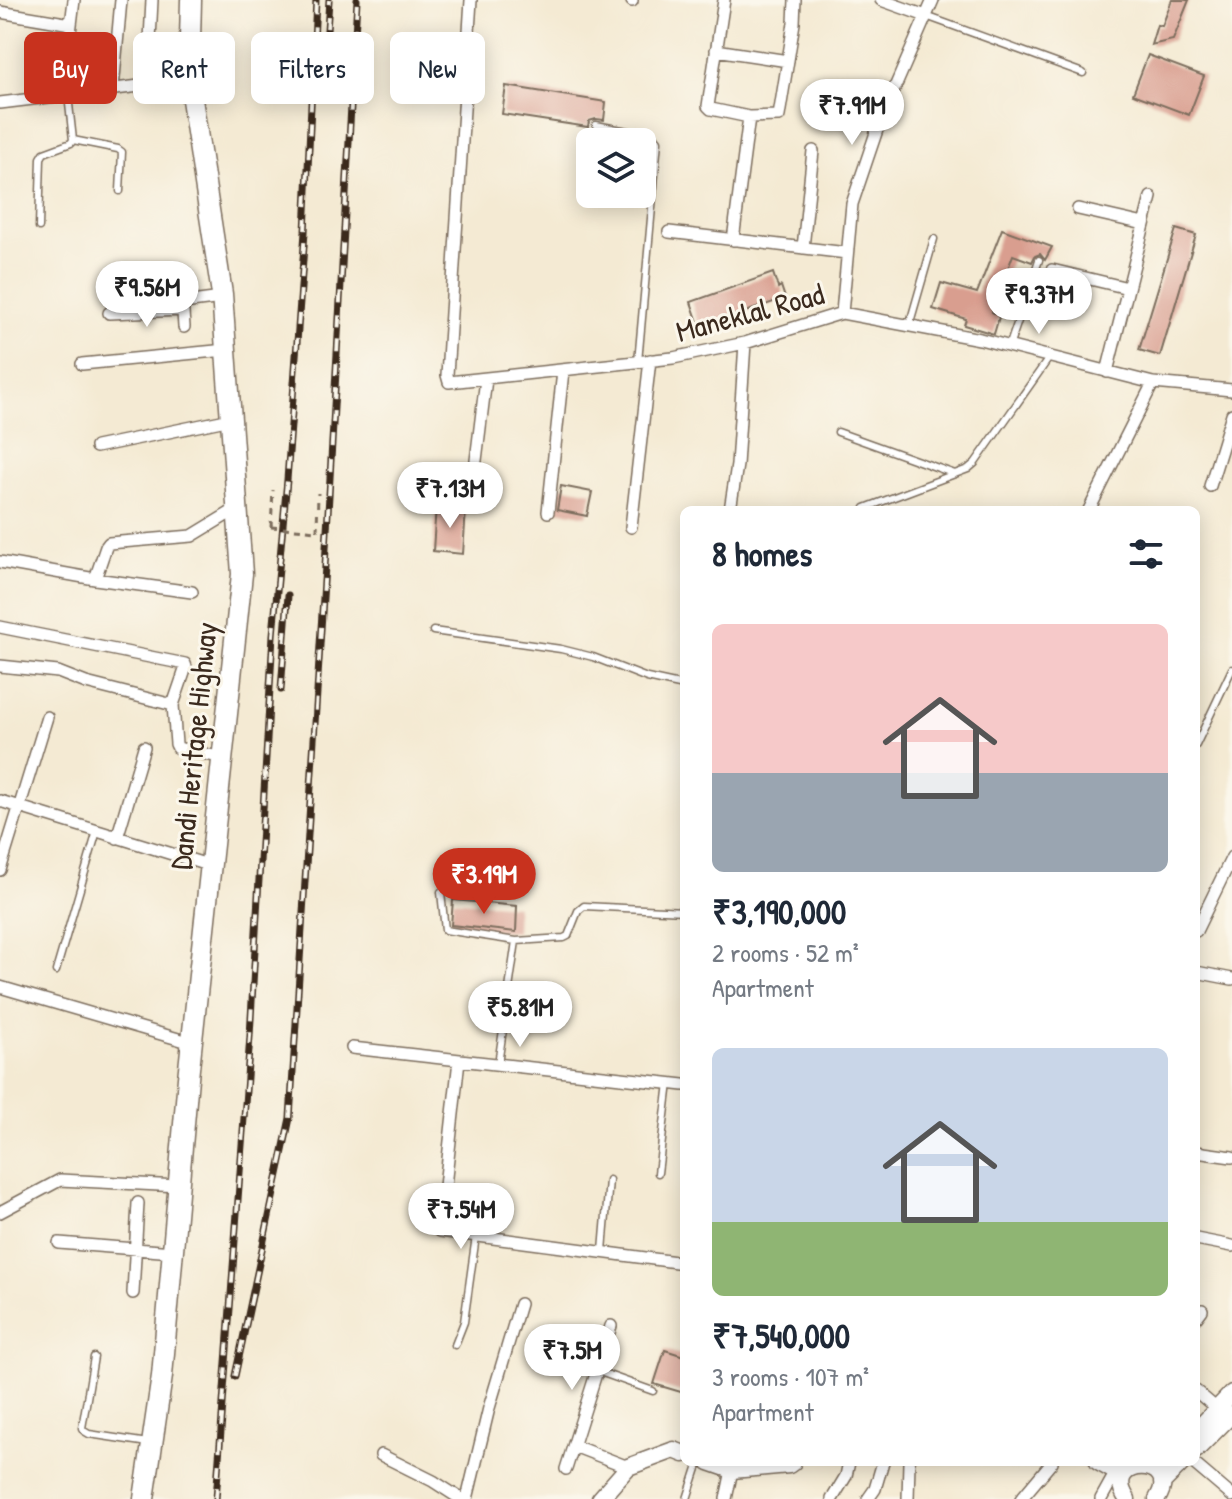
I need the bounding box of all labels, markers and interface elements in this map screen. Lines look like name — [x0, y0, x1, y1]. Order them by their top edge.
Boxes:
chip: Buy — [24, 32, 117, 104]
chip: Rent — [133, 32, 235, 104]
chip: Filters — [251, 32, 374, 104]
chip: New — [390, 32, 485, 104]
pin: ₹7.91M — [787, 79, 917, 147]
text: ₹7.91M — [818, 87, 886, 122]
map controls — [576, 128, 656, 208]
button: layers — [576, 128, 656, 208]
pin: ₹9.56M — [82, 261, 212, 329]
pin: ₹9.37M — [974, 268, 1104, 336]
text: ₹9.56M — [114, 269, 180, 304]
street label: Maneklal Road — [671, 273, 828, 351]
text: ₹9.37M — [1004, 276, 1074, 311]
pin: ₹7.13M — [385, 462, 515, 530]
text: ₹7.13M — [415, 470, 485, 505]
text: 8 homes — [712, 531, 812, 577]
icon: filters — [1124, 532, 1168, 576]
street label: Dandi Heritage Highway — [160, 620, 226, 872]
icon: home — [868, 676, 1012, 820]
pin: ₹3.19M — [419, 848, 549, 916]
text: ₹3.19M — [451, 856, 517, 891]
text: ₹3,190,000 — [712, 889, 846, 935]
text: 2 rooms · 52 m² — [712, 935, 859, 970]
text: Apartment — [712, 970, 814, 1005]
pin: ₹5.81M — [455, 981, 585, 1049]
text: ₹5.81M — [486, 989, 554, 1024]
icon: home — [868, 1100, 1012, 1244]
pin: ₹7.54M — [396, 1183, 526, 1251]
text: ₹7.54M — [426, 1191, 496, 1226]
text: ₹7,540,000 — [712, 1313, 850, 1359]
pin: ₹7.5M — [516, 1324, 628, 1392]
text: ₹7.5M — [542, 1332, 602, 1367]
text: 3 rooms · 107 m² — [712, 1359, 869, 1394]
text: Apartment — [712, 1394, 814, 1429]

